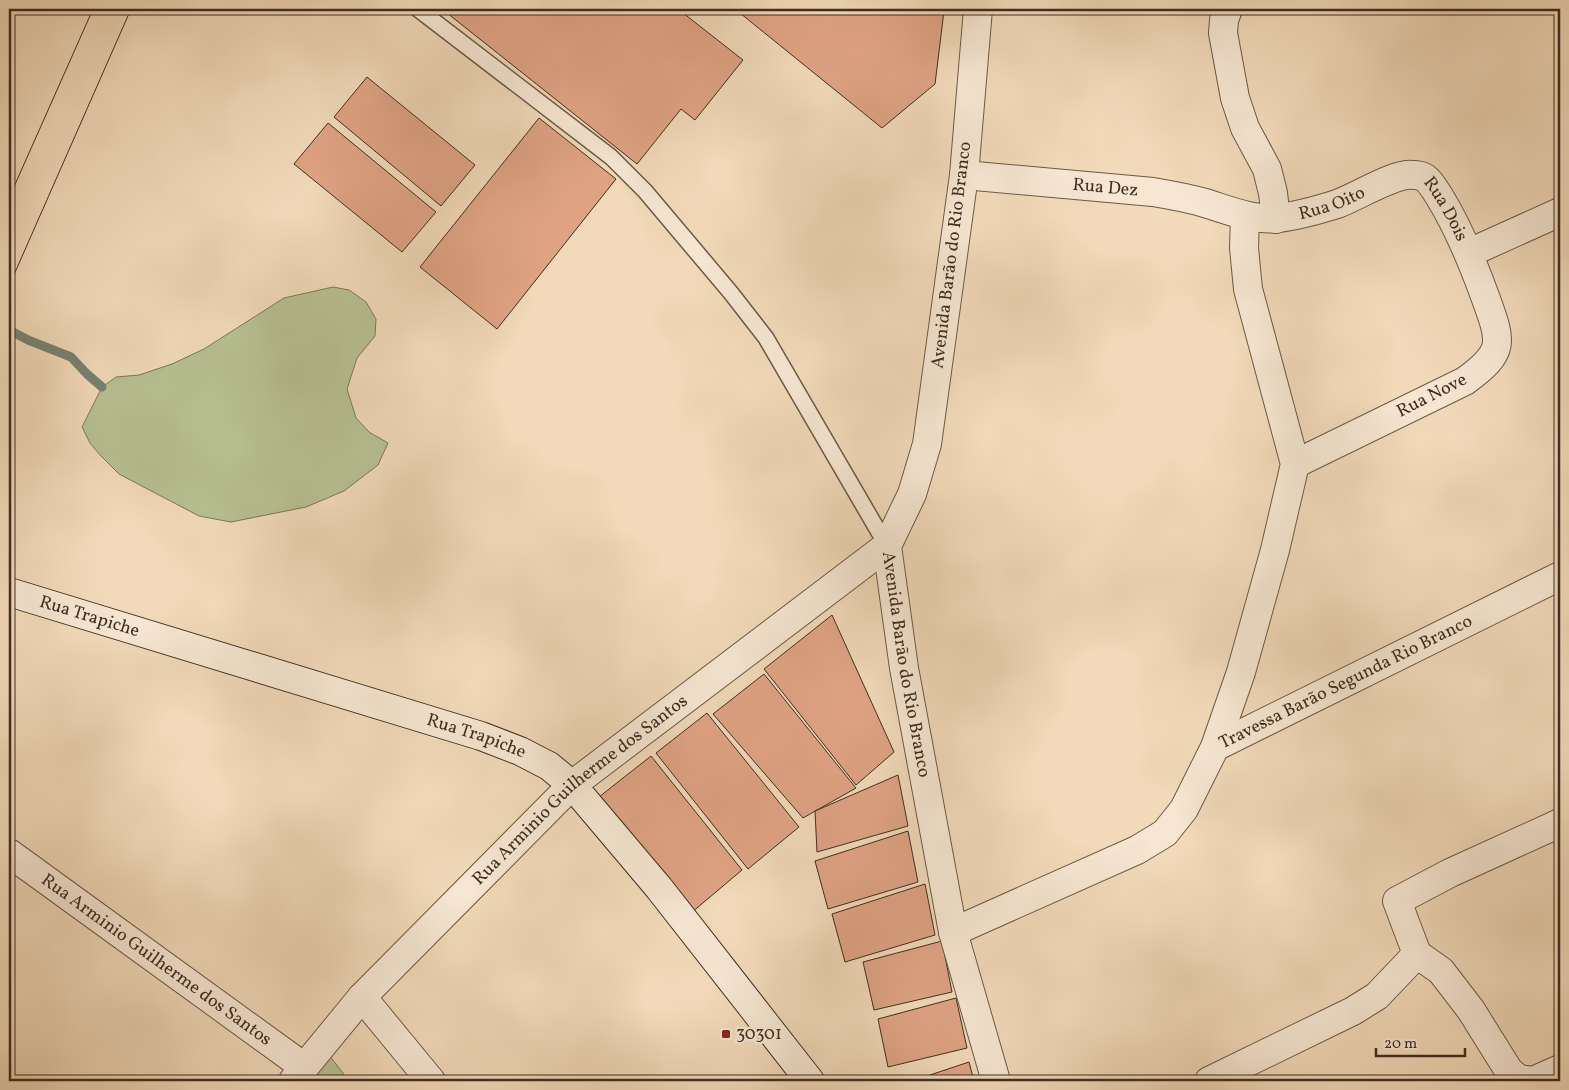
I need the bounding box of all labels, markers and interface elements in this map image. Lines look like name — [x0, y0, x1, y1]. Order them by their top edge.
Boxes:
street label: Avenida Barão do Rio Branco — [926, 140, 978, 370]
street label: Rua Dois — [1417, 171, 1474, 246]
street label: Rua Dez — [1072, 172, 1139, 203]
street label: Rua Oito — [1296, 180, 1370, 227]
street label: Rua Nove — [1393, 368, 1471, 424]
street label: Avenida Barão do Rio Branco — [875, 550, 937, 780]
street label: Rua Trapiche — [36, 589, 142, 644]
street label: Travessa Barão Segunda Rio Branco — [1215, 609, 1477, 756]
street label: Rua Arminio Guilherme dos Santos — [467, 689, 693, 891]
street label: Rua Trapiche — [424, 708, 531, 765]
street label: Rua Arminio Guilherme dos Santos — [36, 868, 277, 1052]
place label: 30301 — [736, 1022, 782, 1047]
scale bar — [1376, 1025, 1465, 1057]
marker: 30301 — [720, 1028, 732, 1040]
text: 20 m — [1384, 1034, 1417, 1055]

